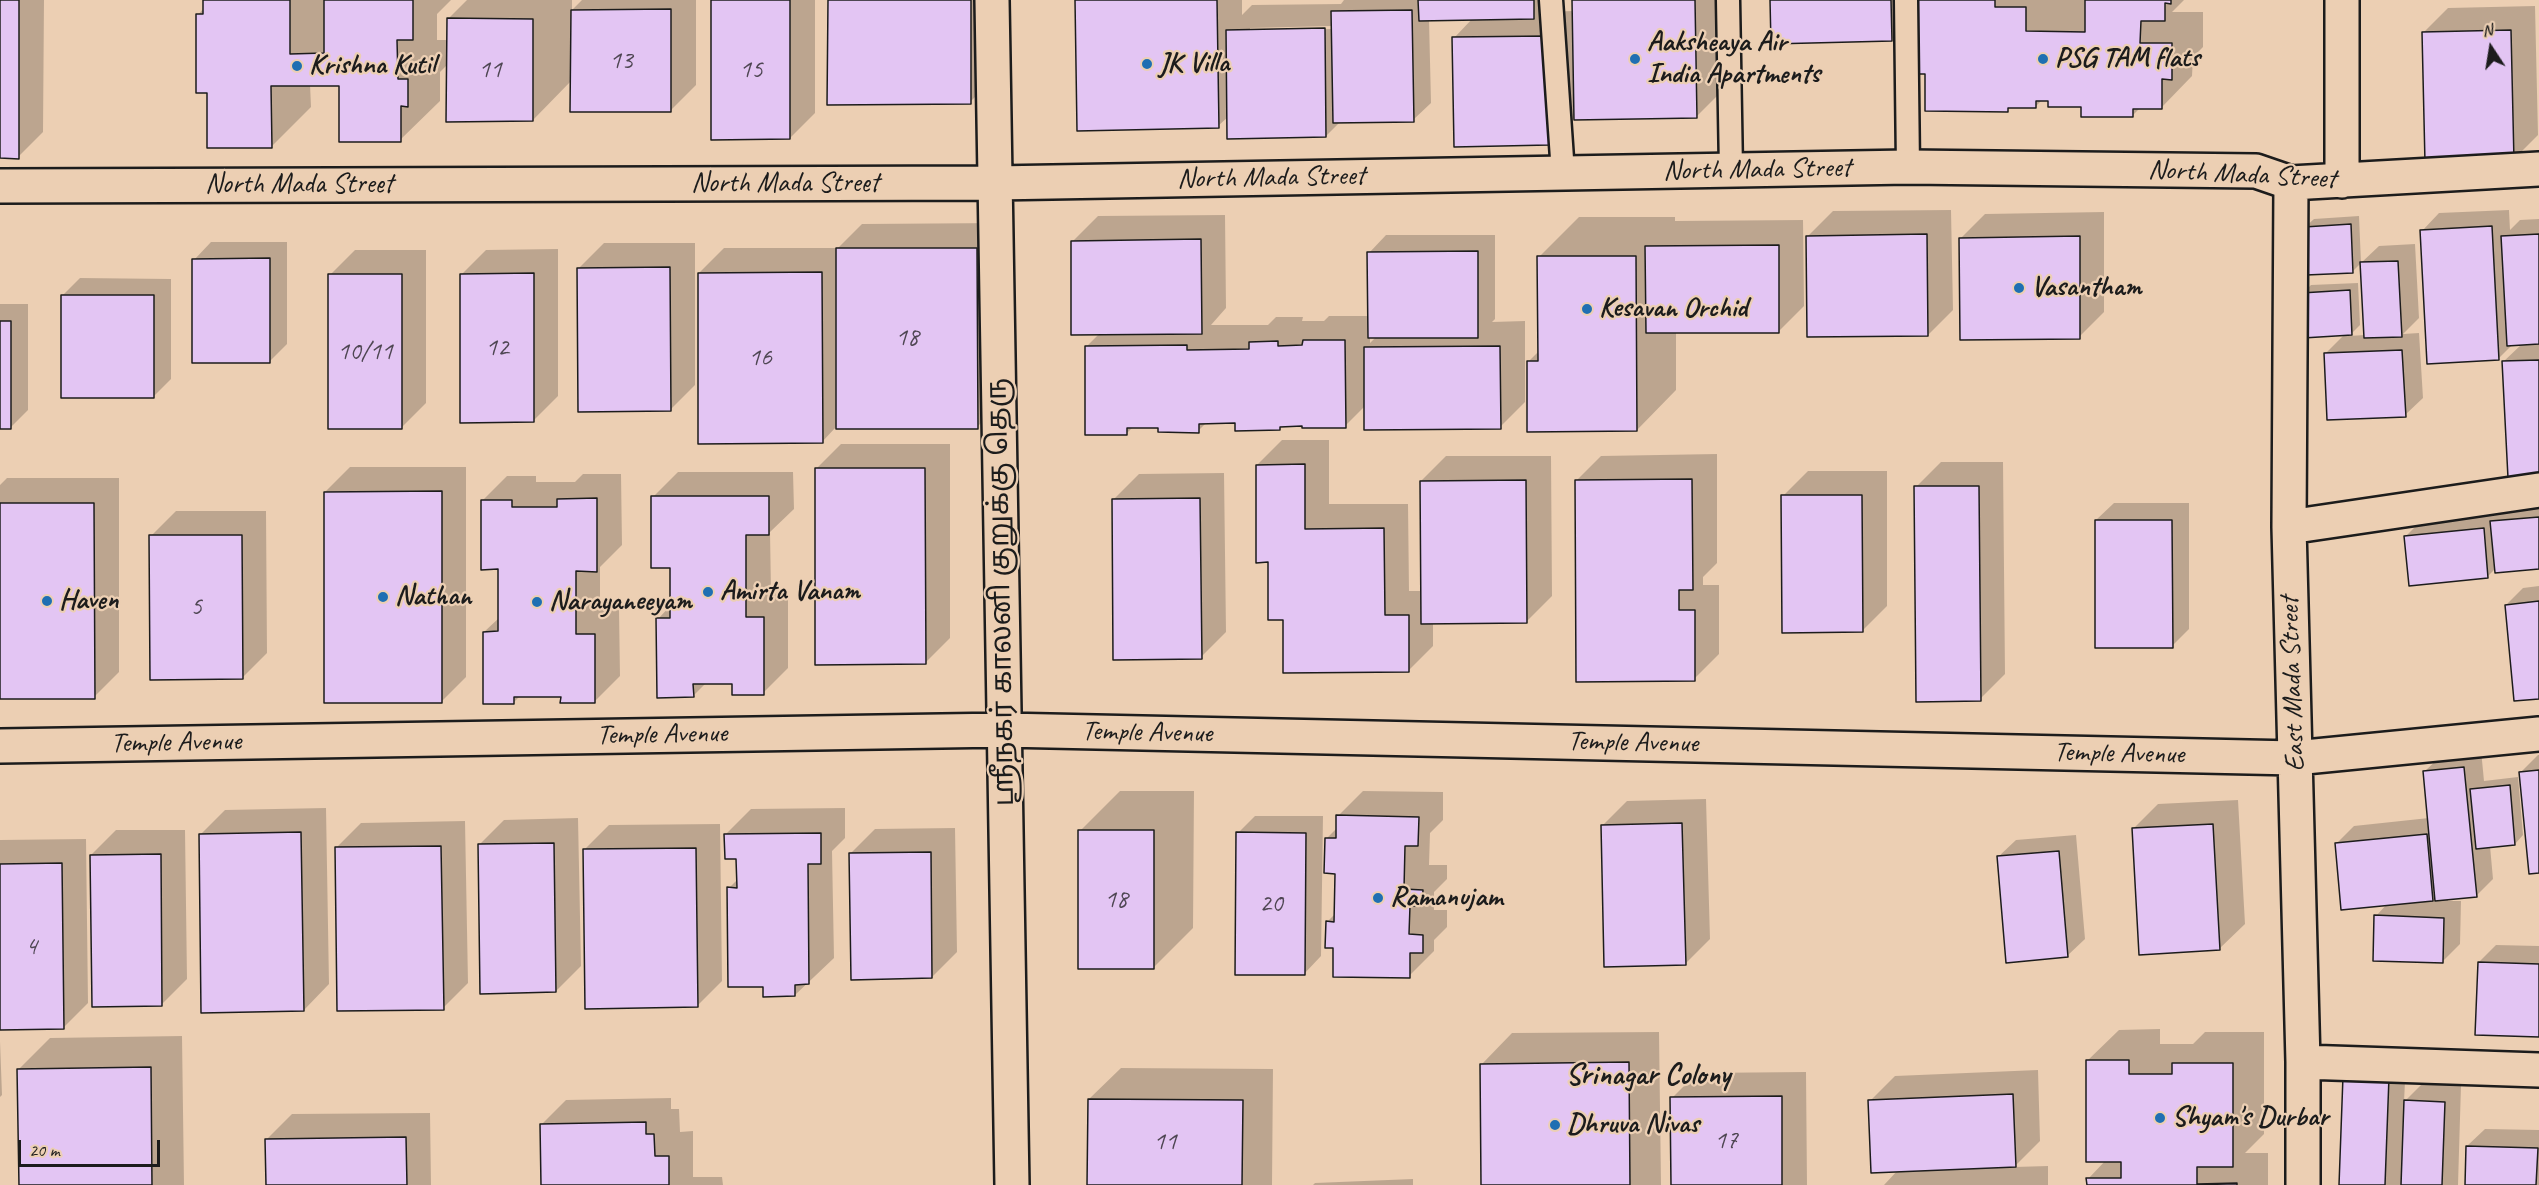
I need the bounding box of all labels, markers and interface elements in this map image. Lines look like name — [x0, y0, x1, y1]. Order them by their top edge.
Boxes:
north arrow — [2461, 18, 2521, 78]
text: N — [2480, 20, 2494, 41]
place label: Aaksheaya Air India Apartments — [1647, 26, 1820, 92]
place label: PSG TAM flats — [2055, 42, 2200, 76]
house number: 13 — [609, 45, 633, 77]
place label: JK Villa — [1159, 47, 1229, 81]
place label: Krishna Kutil — [309, 49, 435, 83]
marker: Aaksheaya Air India Apartments — [1628, 52, 1642, 66]
marker: PSG TAM flats — [2036, 52, 2050, 66]
house number: 11 — [478, 54, 502, 86]
house number: 15 — [739, 54, 763, 86]
marker: JK Villa — [1140, 57, 1154, 71]
marker: Krishna Kutil — [290, 59, 304, 73]
street label: North Mada Street — [1663, 152, 1851, 188]
street label: North Mada Street — [2147, 153, 2337, 197]
street label: North Mada Street — [1177, 160, 1365, 196]
street label: North Mada Street — [691, 167, 879, 201]
street label: North Mada Street — [205, 168, 393, 202]
place label: Vasantham — [2031, 271, 2141, 305]
marker: Vasantham — [2012, 281, 2026, 295]
place label: Kesavan Orchid — [1599, 292, 1747, 326]
marker: Kesavan Orchid — [1580, 302, 1594, 316]
house number: 18 — [895, 322, 919, 354]
house number: 12 — [485, 332, 509, 364]
house number: 10/11 — [337, 336, 393, 368]
house number: 16 — [748, 342, 772, 374]
street label: ஸ்ரீநகர் காலனி குறுக்கு தெரு — [981, 378, 1023, 806]
place label: Amirta Vanam — [720, 575, 860, 609]
place label: Nathan — [395, 580, 471, 614]
place label: Haven — [59, 584, 118, 618]
place label: Narayaneeyam — [549, 585, 692, 619]
marker: Amirta Vanam — [701, 585, 715, 599]
marker: Nathan — [376, 590, 390, 604]
house number: 5 — [190, 591, 202, 623]
marker: Haven — [40, 594, 54, 608]
marker: Narayaneeyam — [530, 595, 544, 609]
street label: East Mada Street — [2273, 596, 2313, 772]
street label: Temple Avenue — [1081, 715, 1213, 751]
street label: Temple Avenue — [596, 717, 728, 753]
street label: Temple Avenue — [110, 725, 242, 761]
street label: Temple Avenue — [1567, 725, 1699, 761]
street label: Temple Avenue — [2053, 736, 2185, 772]
place label: Ramanujam — [1390, 881, 1502, 915]
house number: 18 — [1104, 884, 1128, 916]
house number: 20 — [1259, 888, 1283, 920]
marker: Ramanujam — [1371, 891, 1385, 905]
house number: 4 — [25, 931, 37, 963]
district label: Srinagar Colony — [1566, 1058, 1730, 1094]
place label: Shyam's Durbar — [2172, 1101, 2328, 1135]
place label: Dhruva Nivas — [1567, 1108, 1699, 1142]
marker: Shyam's Durbar — [2153, 1111, 2167, 1125]
marker: Dhruva Nivas — [1548, 1118, 1562, 1132]
house number: 17 — [1714, 1125, 1738, 1157]
house number: 11 — [1153, 1126, 1177, 1158]
scale bar — [21, 1128, 164, 1166]
text: 20 m — [29, 1139, 60, 1161]

